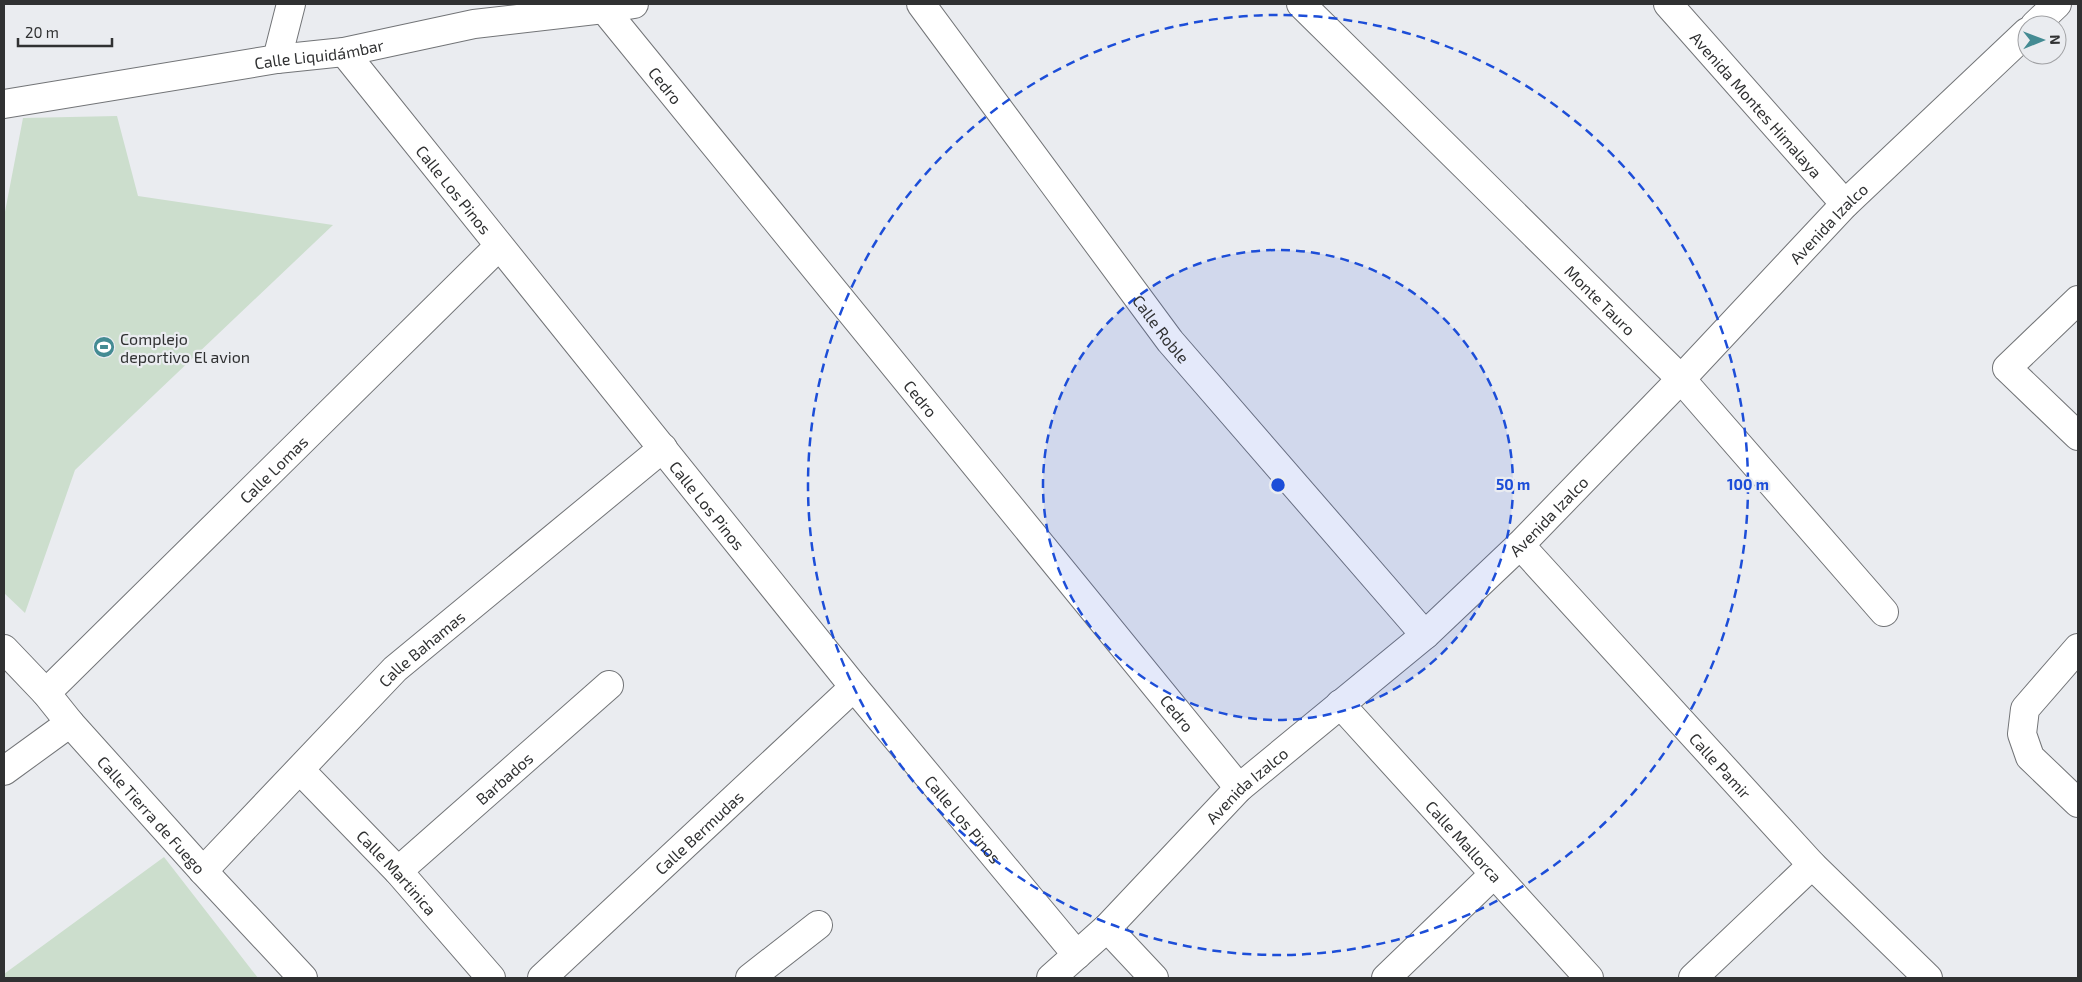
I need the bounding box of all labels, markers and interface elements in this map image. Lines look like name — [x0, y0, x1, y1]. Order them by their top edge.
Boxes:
scale bar — [18, 15, 111, 47]
north arrow — [2017, 15, 2067, 65]
text: 20 m — [25, 23, 59, 41]
street label: Avenida Montes Himalaya — [1687, 27, 1826, 181]
street label: Calle Liquidámbar — [253, 34, 386, 72]
text: N — [2047, 35, 2064, 45]
street label: Cedro — [645, 63, 687, 107]
street label: Calle Los Pinos — [413, 141, 496, 238]
street label: Avenida Izalco — [1785, 179, 1871, 267]
street label: Monte Tauro — [1561, 261, 1640, 339]
street label: Calle Roble — [1129, 291, 1194, 366]
place label: Complejo deportivo El avion — [120, 329, 250, 366]
sports icon: Complejo deportivo El avion — [92, 335, 116, 359]
street label: Cedro — [900, 376, 942, 420]
street label: Calle Lomas — [235, 431, 311, 507]
street label: Calle Los Pinos — [666, 457, 749, 553]
street label: Avenida Izalco — [1505, 472, 1591, 560]
text: 50 m — [1496, 475, 1530, 493]
text: 100 m — [1727, 475, 1769, 493]
centre of rings — [1269, 476, 1287, 494]
street label: Calle Bahamas — [374, 606, 468, 690]
street label: Cedro — [1157, 690, 1198, 735]
street label: Calle Pamir — [1686, 728, 1756, 802]
street label: Avenida Izalco — [1202, 743, 1291, 827]
street label: Barbados — [471, 748, 536, 808]
street label: Calle Tierra de Fuego — [94, 752, 210, 877]
street label: Calle Los Pinos — [922, 771, 1006, 867]
street label: Calle Bermudas — [650, 786, 747, 878]
street label: Calle Mallorca — [1422, 796, 1506, 886]
street label: Calle Martinica — [353, 826, 441, 919]

